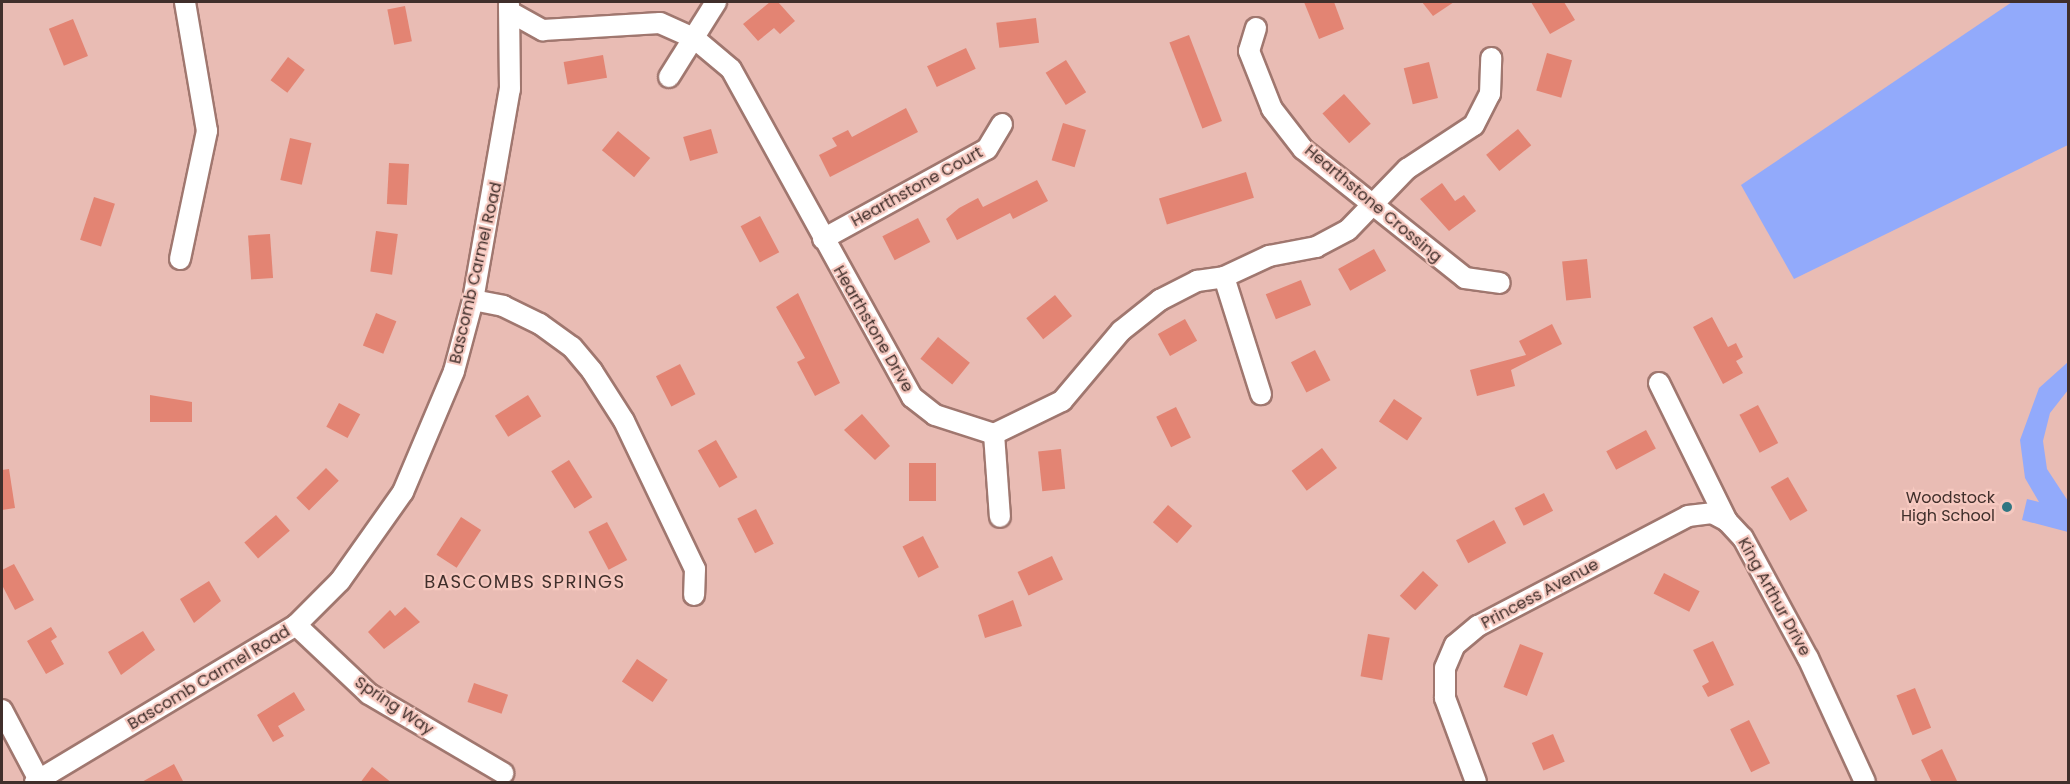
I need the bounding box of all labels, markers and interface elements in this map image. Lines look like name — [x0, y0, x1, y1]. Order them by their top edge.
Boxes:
street label: Hearthstone Crossing — [1301, 141, 1445, 267]
street label: Hearthstone Court — [848, 143, 986, 231]
street label: Bascomb Carmel Road — [446, 180, 506, 366]
street label: Hearthstone Drive — [829, 262, 917, 396]
place label: Woodstock High School — [1901, 488, 1995, 526]
marker: Woodstock High School — [2000, 500, 2014, 514]
street label: King Arthur Drive — [1734, 535, 1814, 659]
street label: Princess Avenue — [1478, 555, 1602, 633]
district label: BASCOMBS SPRINGS — [424, 571, 626, 593]
street label: Bascomb Carmel Road — [124, 622, 294, 734]
street label: Spring Way — [351, 673, 437, 739]

